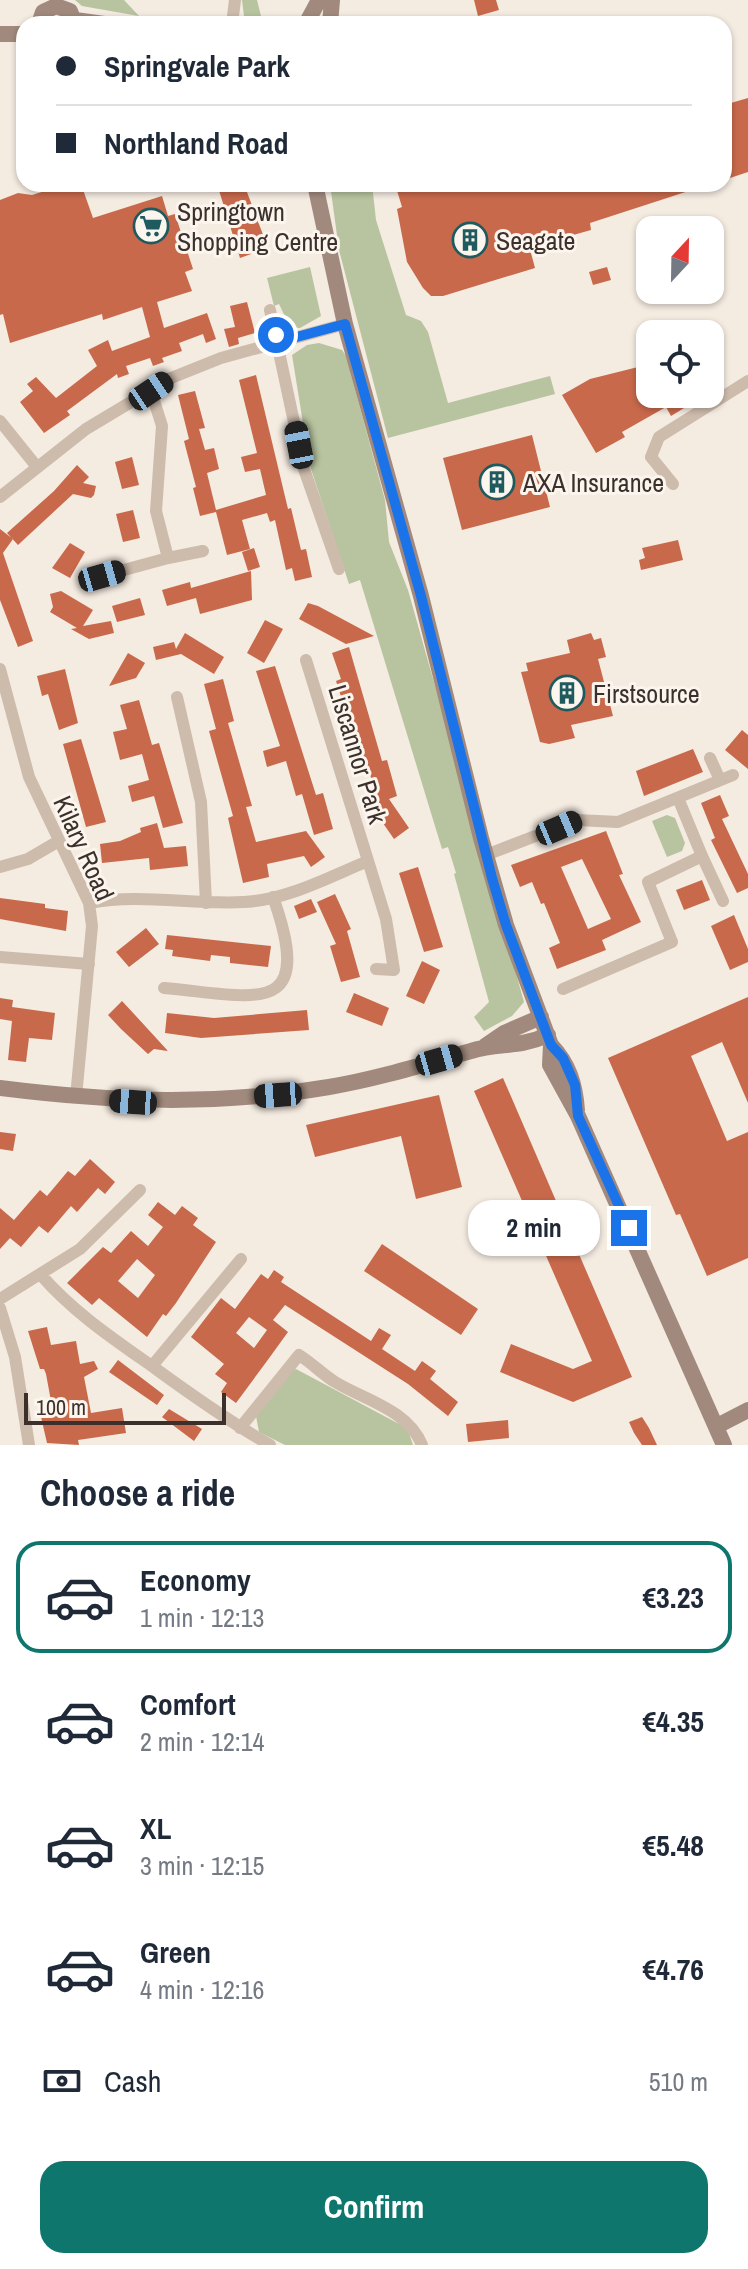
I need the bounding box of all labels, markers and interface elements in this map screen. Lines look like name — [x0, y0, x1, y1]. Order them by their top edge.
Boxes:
text: Springvale Park — [104, 46, 290, 86]
text: Northland Road — [104, 123, 289, 163]
place label: Springtown Shopping Centre — [177, 194, 338, 259]
supermarket icon: Springtown Shopping Centre — [132, 207, 170, 245]
north arrow — [636, 216, 724, 304]
map controls — [636, 216, 724, 408]
building icon: Seagate — [451, 221, 489, 259]
place label: Seagate — [496, 223, 575, 258]
route start — [258, 317, 294, 353]
button: locate — [636, 320, 724, 408]
car — [124, 368, 178, 414]
car — [283, 419, 315, 471]
building icon: AXA Insurance — [478, 463, 516, 501]
place label: AXA Insurance — [522, 465, 664, 500]
car — [76, 558, 128, 594]
building icon: Firstsource — [548, 674, 586, 712]
place label: Firstsource — [593, 676, 700, 711]
street label: Liscannor Park — [320, 680, 396, 828]
street label: Kilary Road — [45, 790, 123, 906]
car — [532, 808, 586, 848]
car — [413, 1042, 465, 1078]
car — [253, 1081, 303, 1109]
car — [108, 1088, 158, 1116]
callout: 2 min — [469, 1200, 601, 1256]
text: 2 min — [506, 1210, 562, 1245]
route end — [611, 1210, 647, 1246]
scale bar — [24, 1389, 226, 1425]
text: 100 m — [36, 1392, 86, 1422]
text: Choose a ride — [40, 1469, 235, 1517]
text: Economy — [140, 1560, 251, 1600]
icon: car — [44, 1561, 116, 1633]
text: €3.23 — [642, 1577, 704, 1617]
text: 1 min · 12:13 — [140, 1600, 264, 1635]
text: Comfort — [140, 1684, 236, 1724]
icon: car — [44, 1685, 116, 1757]
text: €4.35 — [642, 1701, 704, 1741]
text: 2 min · 12:14 — [140, 1724, 264, 1759]
text: XL — [140, 1808, 171, 1848]
icon: car — [44, 1809, 116, 1881]
text: €5.48 — [642, 1825, 704, 1865]
text: 3 min · 12:15 — [140, 1848, 264, 1883]
text: Green — [140, 1932, 211, 1972]
icon: car — [44, 1933, 116, 2005]
text: €4.76 — [642, 1949, 704, 1989]
text: 4 min · 12:16 — [140, 1972, 264, 2007]
icon: cash — [40, 2059, 84, 2103]
text: Cash — [104, 2061, 161, 2101]
text: 510 m — [649, 2064, 708, 2099]
button: Confirm — [40, 2161, 708, 2253]

